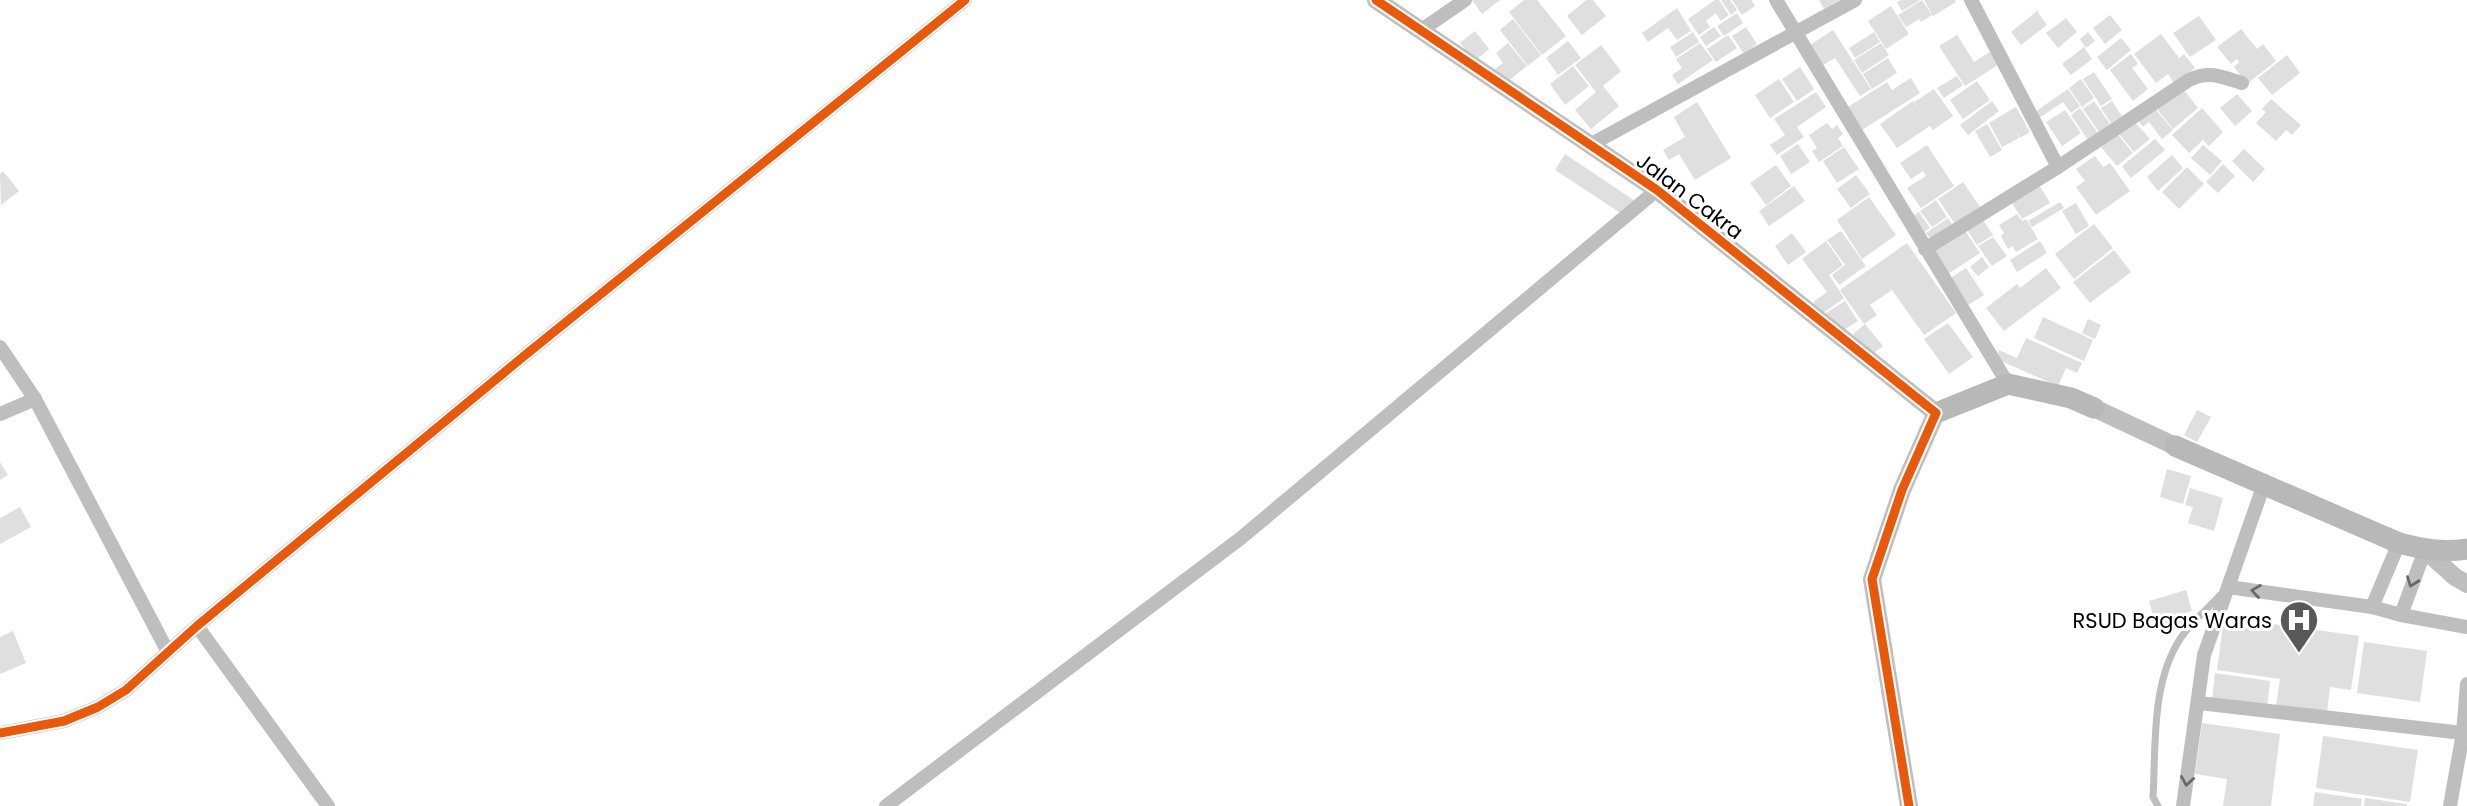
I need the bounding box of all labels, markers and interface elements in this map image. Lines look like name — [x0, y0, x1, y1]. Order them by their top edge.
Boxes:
street label: Jalan Cakra — [1631, 146, 1749, 246]
one-way arrow — [2407, 576, 2421, 588]
one-way arrow — [2250, 584, 2262, 599]
hospital icon: RSUD Bagas Waras — [2278, 599, 2320, 654]
place label: RSUD Bagas Waras — [2073, 606, 2272, 635]
one-way arrow — [2180, 775, 2195, 787]

